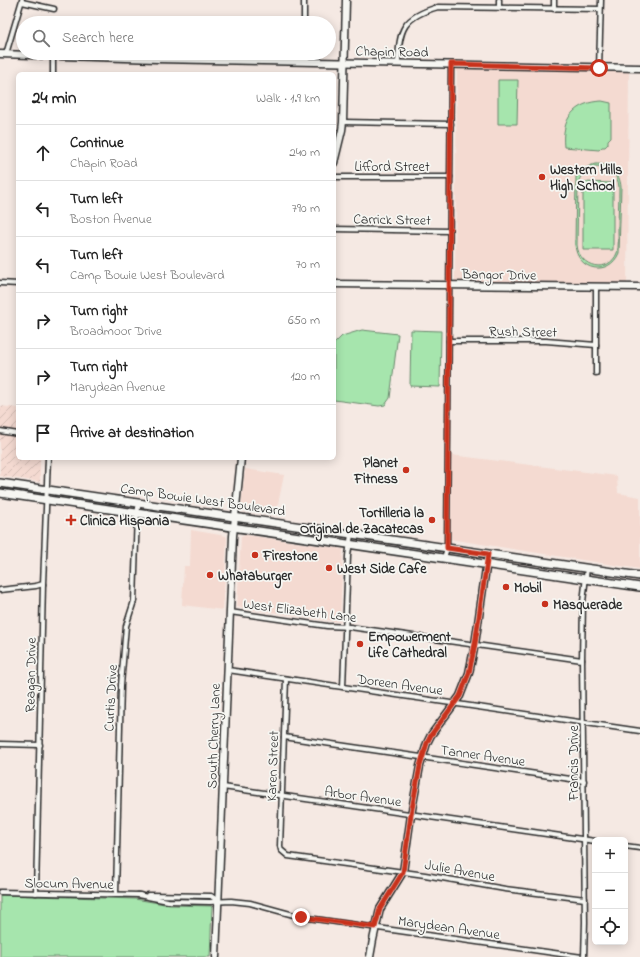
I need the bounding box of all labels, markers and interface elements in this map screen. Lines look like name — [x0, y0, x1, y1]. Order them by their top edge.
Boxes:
search box — [16, 16, 336, 60]
icon: search — [30, 27, 52, 49]
text: Search here — [62, 27, 134, 49]
street label: Chapin Road — [355, 41, 429, 64]
route start — [590, 59, 608, 77]
text: 24 min — [32, 86, 76, 111]
text: Walk · 1.9 km — [256, 89, 320, 108]
text: Continue — [70, 132, 124, 154]
icon: ahead — [32, 142, 54, 164]
text: 240 m — [289, 143, 320, 162]
text: Chapin Road — [70, 154, 138, 173]
street label: Lifford Street — [354, 157, 430, 178]
place label: Western Hills High School — [550, 160, 622, 199]
marker: Western Hills High School — [537, 172, 547, 182]
text: Turn left — [70, 188, 123, 210]
icon: left — [32, 198, 54, 220]
text: 790 m — [292, 199, 320, 218]
street label: Carrick Street — [353, 209, 431, 232]
text: Boston Avenue — [70, 210, 152, 229]
text: Turn left — [70, 244, 123, 266]
icon: left — [32, 254, 54, 276]
text: 70 m — [296, 255, 320, 274]
street label: Bangor Drive — [461, 264, 537, 288]
text: Camp Bowie West Boulevard — [70, 266, 224, 285]
text: Turn right — [70, 300, 128, 322]
icon: right — [32, 310, 54, 332]
text: 650 m — [288, 311, 320, 330]
street label: Rush Street — [489, 321, 558, 344]
text: Broadmoor Drive — [70, 322, 162, 341]
text: Turn right — [70, 356, 128, 378]
icon: right — [32, 366, 54, 388]
text: 120 m — [290, 367, 320, 386]
text: Marydean Avenue — [70, 378, 165, 397]
icon: arrive — [32, 422, 54, 444]
text: Arrive at destination — [70, 422, 194, 444]
place label: Planet Fitness — [353, 453, 398, 490]
marker: Planet Fitness — [401, 465, 411, 475]
street label: Camp Bowie West Boulevard — [119, 479, 287, 522]
place label: Tortilleria la Original de Zacatecas — [300, 503, 424, 542]
place label: Clinica Hispania — [80, 511, 170, 532]
marker: Clinica Hispania — [65, 514, 77, 526]
marker: Tortilleria la Original de Zacatecas — [427, 515, 437, 525]
place label: Firestone — [262, 546, 318, 567]
marker: Firestone — [250, 550, 260, 560]
place label: West Side Cafe — [337, 559, 427, 580]
marker: West Side Cafe — [324, 563, 334, 573]
place label: Whataburger — [218, 566, 293, 589]
marker: Whataburger — [205, 570, 215, 580]
place label: Mobil — [514, 578, 542, 599]
marker: Mobil — [501, 582, 511, 592]
street label: West Elizabeth Lane — [242, 594, 358, 629]
place label: Masquerade — [553, 595, 623, 616]
marker: Masquerade — [540, 599, 550, 609]
place label: Empowerment Life Cathedral — [368, 627, 451, 664]
street label: Reagan Drive — [20, 637, 44, 713]
marker: Empowerment Life Cathedral — [355, 639, 365, 649]
street label: Curtis Drive — [99, 663, 124, 732]
street label: Doreen Avenue — [354, 669, 445, 702]
street label: South Cherry Lane — [202, 682, 228, 789]
street label: Francis Drive — [564, 725, 585, 802]
street label: Karen Street — [262, 730, 285, 802]
street label: Tanner Avenue — [439, 740, 527, 773]
street label: Arbor Avenue — [323, 782, 403, 813]
map controls — [592, 837, 628, 945]
button: + — [592, 837, 628, 873]
street label: Julie Avenue — [423, 855, 497, 888]
street label: Slocum Avenue — [24, 873, 114, 896]
button: − — [592, 873, 628, 909]
route end — [292, 908, 310, 926]
button: locate — [592, 909, 628, 945]
street label: Marydean Avenue — [396, 911, 502, 947]

